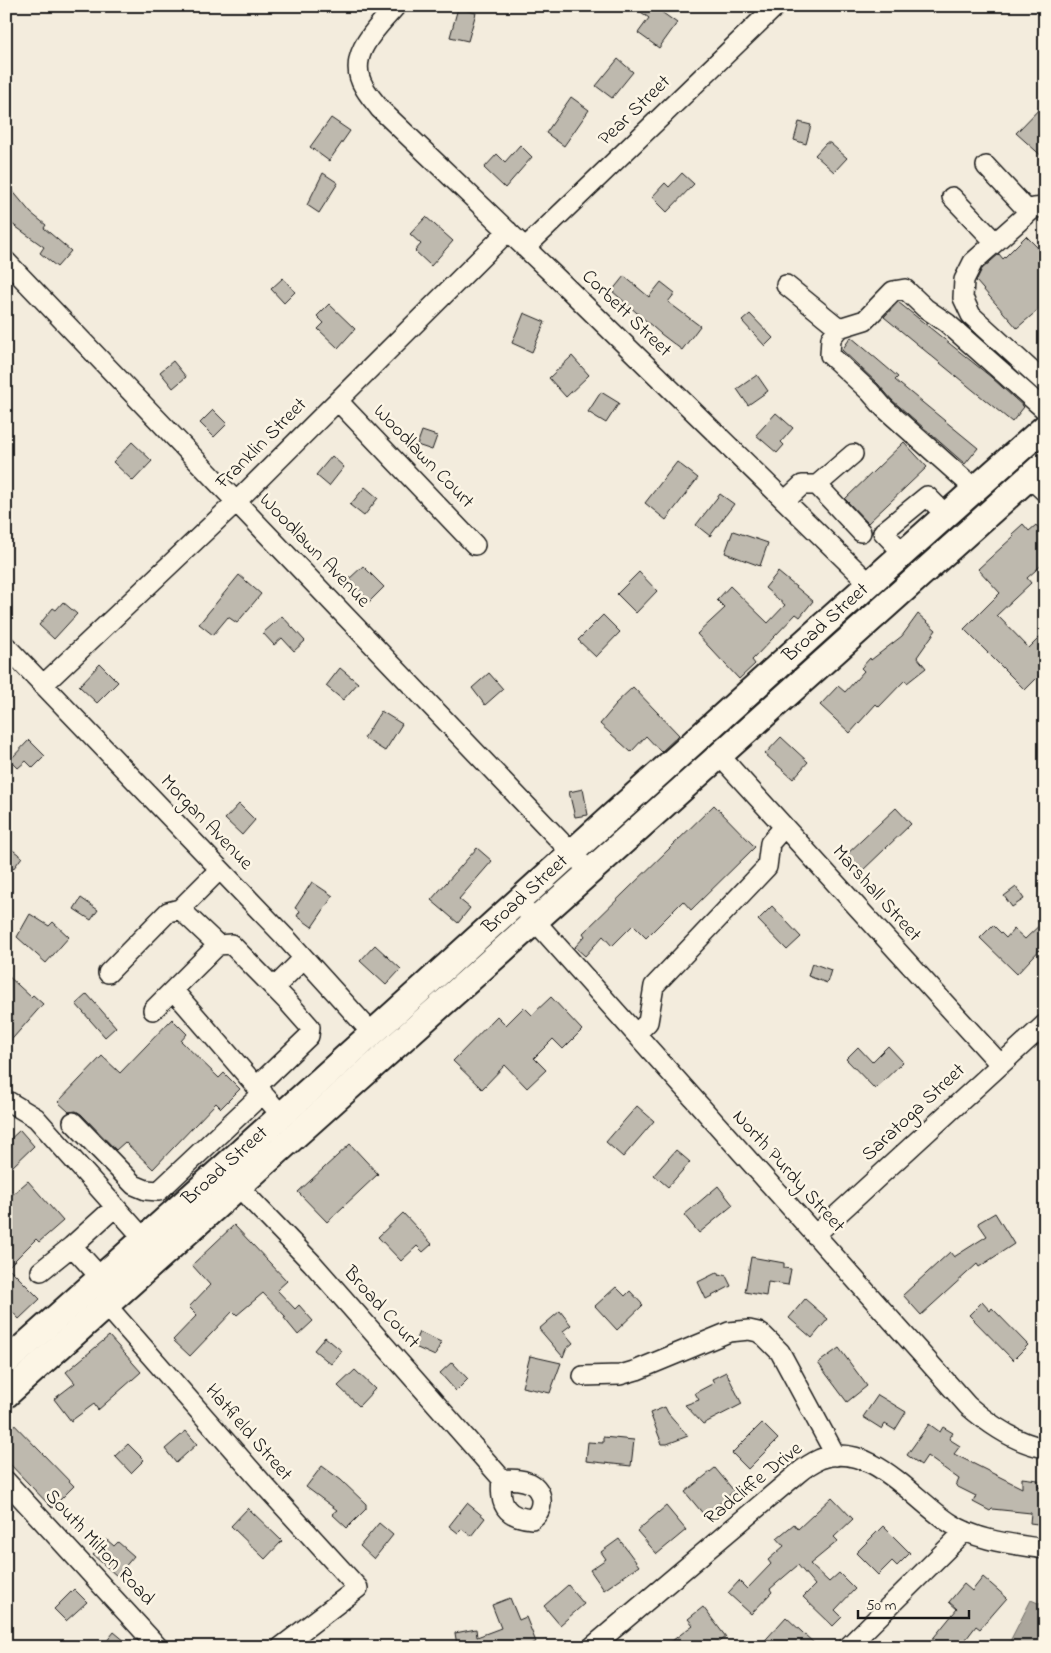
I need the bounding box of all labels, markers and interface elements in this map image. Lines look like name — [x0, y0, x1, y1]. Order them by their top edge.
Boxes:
street label: Pear Street — [592, 69, 678, 153]
street label: Corbett Street — [574, 263, 678, 365]
street label: Franklin Street — [209, 391, 315, 497]
street label: Woodlawn Court — [366, 398, 481, 516]
street label: Woodlawn Avenue — [252, 487, 376, 615]
street label: Broad Street — [775, 576, 876, 670]
street label: Morgan Avenue — [152, 769, 259, 878]
street label: Marshall Street — [824, 839, 928, 949]
street label: Broad Street — [475, 847, 575, 942]
street label: Saratoga Street — [855, 1057, 973, 1170]
street label: North Purdy Street — [725, 1104, 852, 1240]
street label: Broad Street — [175, 1119, 275, 1214]
street label: Broad Court — [335, 1259, 426, 1356]
street label: Hatfield Street — [197, 1378, 299, 1488]
street label: Radcliffe Drive — [699, 1435, 809, 1533]
street label: South Milton Road — [37, 1483, 161, 1613]
scale bar — [858, 1588, 970, 1620]
text: 50 m — [866, 1595, 897, 1617]

